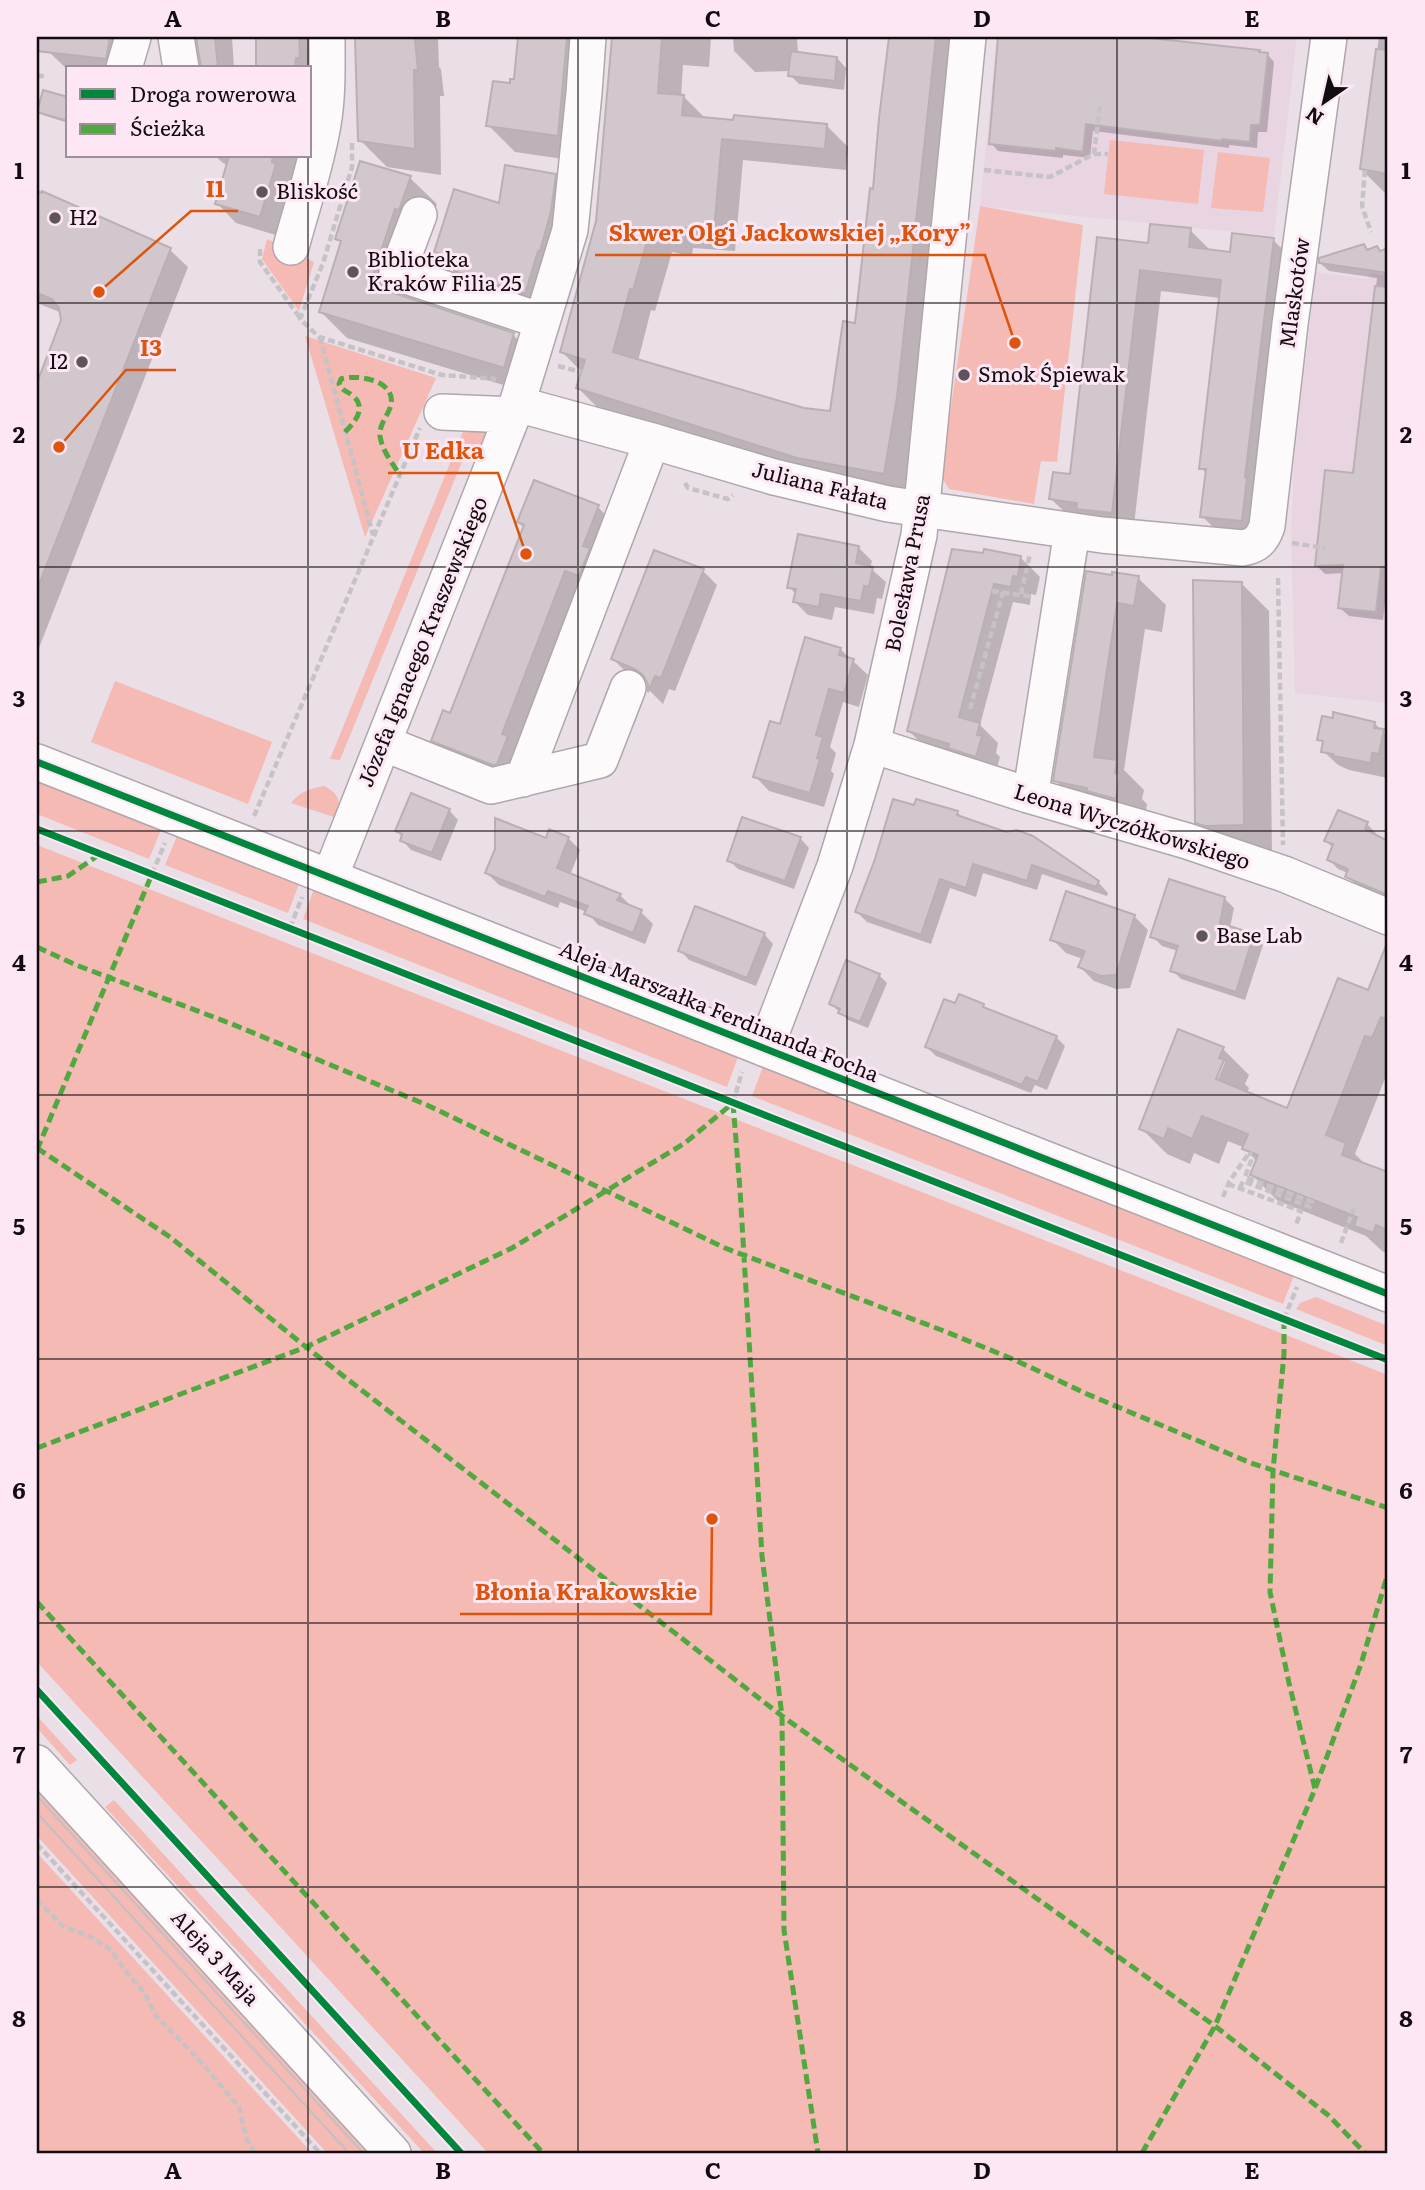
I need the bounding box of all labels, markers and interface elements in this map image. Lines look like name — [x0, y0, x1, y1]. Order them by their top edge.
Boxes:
text: A — [164, 0, 182, 34]
text: B — [435, 0, 451, 34]
text: C — [705, 0, 721, 34]
text: D — [973, 0, 991, 34]
text: E — [1244, 0, 1260, 34]
legend — [66, 66, 312, 158]
north arrow — [1288, 66, 1358, 136]
text: Droga rowerowa — [130, 77, 297, 108]
text: N — [1299, 101, 1328, 133]
text: Ścieżka — [130, 111, 206, 142]
text: 1 — [14, 152, 24, 186]
text: 1 — [1401, 152, 1411, 186]
callout: I1 — [191, 167, 238, 211]
text: I1 — [205, 170, 225, 204]
place label: Bliskość — [276, 174, 358, 205]
marker: Bliskość — [254, 184, 270, 200]
place label: H2 — [69, 200, 97, 231]
marker: H2 — [47, 210, 63, 226]
callout: Skwer Olgi Jackowskiej „Kory” — [595, 211, 985, 255]
text: Skwer Olgi Jackowskiej „Kory” — [609, 214, 971, 248]
street label: Mlaskotów — [1269, 235, 1316, 350]
place label: Biblioteka Kraków Filia 25 — [367, 242, 522, 297]
marker: Biblioteka Kraków Filia 25 — [345, 264, 361, 280]
callout: I3 — [126, 326, 176, 370]
text: I3 — [140, 329, 162, 363]
place label: I2 — [49, 344, 68, 375]
marker: I2 — [74, 354, 90, 370]
place label: Smok Śpiewak — [978, 357, 1125, 388]
marker: Smok Śpiewak — [956, 367, 972, 383]
text: 2 — [13, 416, 25, 450]
text: 2 — [1400, 416, 1412, 450]
callout: U Edka — [388, 429, 498, 473]
text: U Edka — [402, 432, 485, 466]
street label: Juliana Fałata — [749, 452, 893, 516]
street label: Bolesława Prusa — [875, 490, 936, 654]
street label: Józefa Ignacego Kraszewskiego — [348, 491, 493, 791]
text: 3 — [13, 680, 25, 714]
text: 3 — [1400, 680, 1412, 714]
street label: Leona Wyczółkowskiego — [1011, 774, 1255, 875]
place label: Base Lab — [1216, 918, 1302, 949]
marker: Base Lab — [1194, 928, 1210, 944]
street label: Aleja Marszałka Ferdinanda Focha — [555, 931, 885, 1088]
text: 4 — [12, 944, 26, 978]
text: 4 — [1399, 944, 1413, 978]
text: 5 — [13, 1208, 25, 1242]
text: 5 — [1400, 1208, 1412, 1242]
text: 6 — [12, 1472, 26, 1506]
text: 6 — [1399, 1472, 1413, 1506]
callout: Błonia Krakowskie — [460, 1570, 711, 1614]
text: Błonia Krakowskie — [475, 1573, 697, 1607]
text: 7 — [13, 1736, 26, 1770]
text: 7 — [1400, 1736, 1413, 1770]
street label: Aleja 3 Maja — [165, 1902, 269, 2012]
text: 8 — [12, 2000, 26, 2034]
text: 8 — [1399, 2000, 1413, 2034]
text: A — [164, 2152, 182, 2186]
text: B — [435, 2152, 451, 2186]
text: C — [705, 2152, 721, 2186]
text: D — [973, 2152, 991, 2186]
text: E — [1244, 2152, 1260, 2186]

